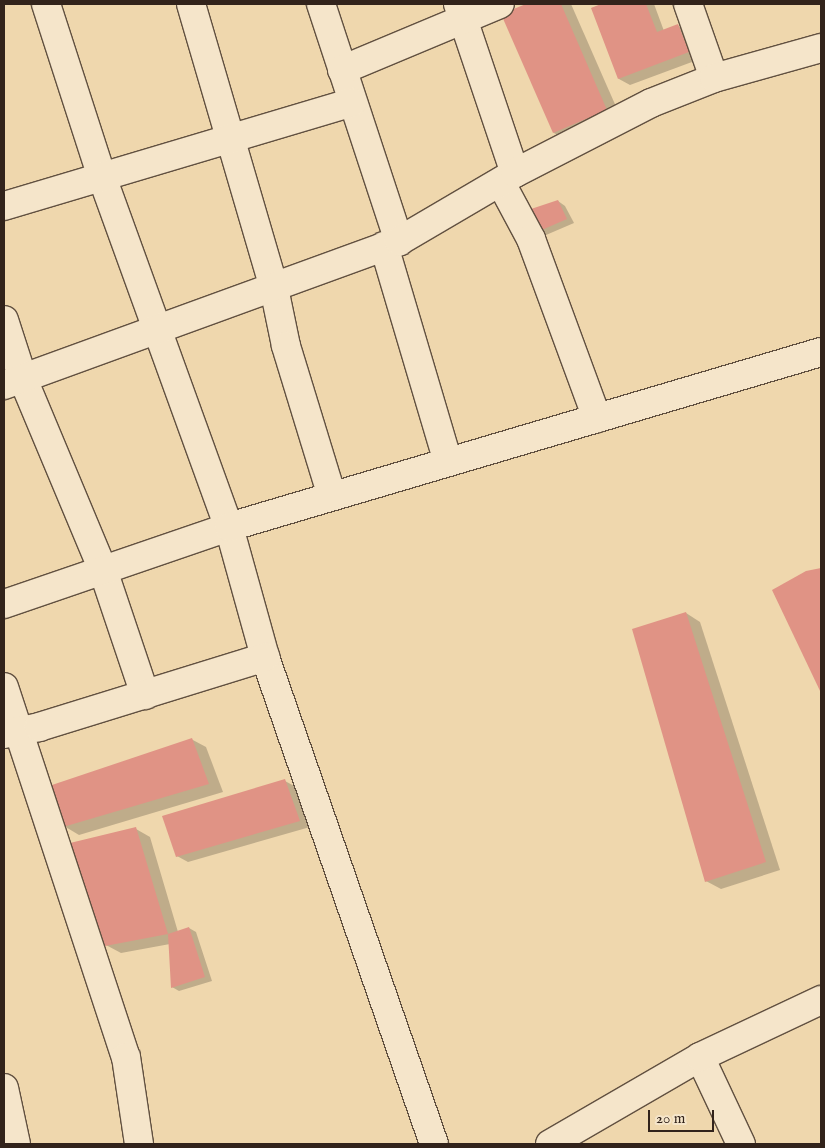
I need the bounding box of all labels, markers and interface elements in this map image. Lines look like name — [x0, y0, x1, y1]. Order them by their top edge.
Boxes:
scale bar — [650, 1100, 716, 1132]
text: 20 m — [656, 1109, 685, 1128]

